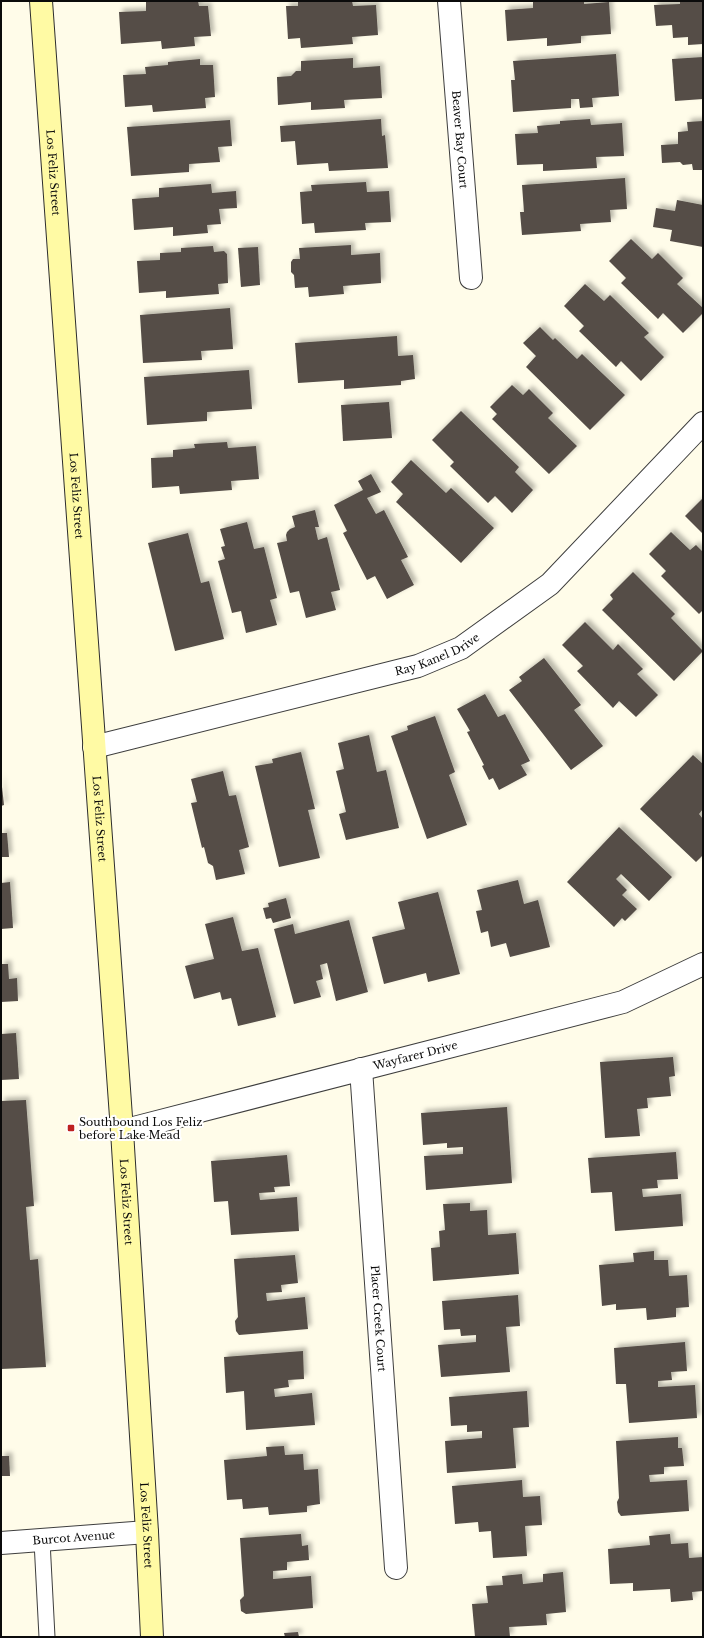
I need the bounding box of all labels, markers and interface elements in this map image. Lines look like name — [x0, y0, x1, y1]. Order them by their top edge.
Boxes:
street label: Beaver Bay Court — [449, 90, 471, 190]
street label: Los Feliz Street — [43, 129, 63, 217]
street label: Los Feliz Street — [66, 452, 87, 540]
street label: Ray Kanel Drive — [393, 630, 482, 679]
street label: Los Feliz Street — [90, 775, 110, 863]
street label: Wayfarer Drive — [371, 1038, 459, 1073]
place label: Southbound Los Feliz before Lake Mead — [78, 1115, 202, 1142]
marker: Southbound Los Feliz before Lake Mead — [66, 1123, 76, 1133]
street label: Los Feliz Street — [117, 1158, 136, 1246]
street label: Placer Creek Court — [368, 1265, 389, 1373]
street label: Los Feliz Street — [137, 1482, 156, 1570]
street label: Burcot Avenue — [32, 1527, 116, 1548]

